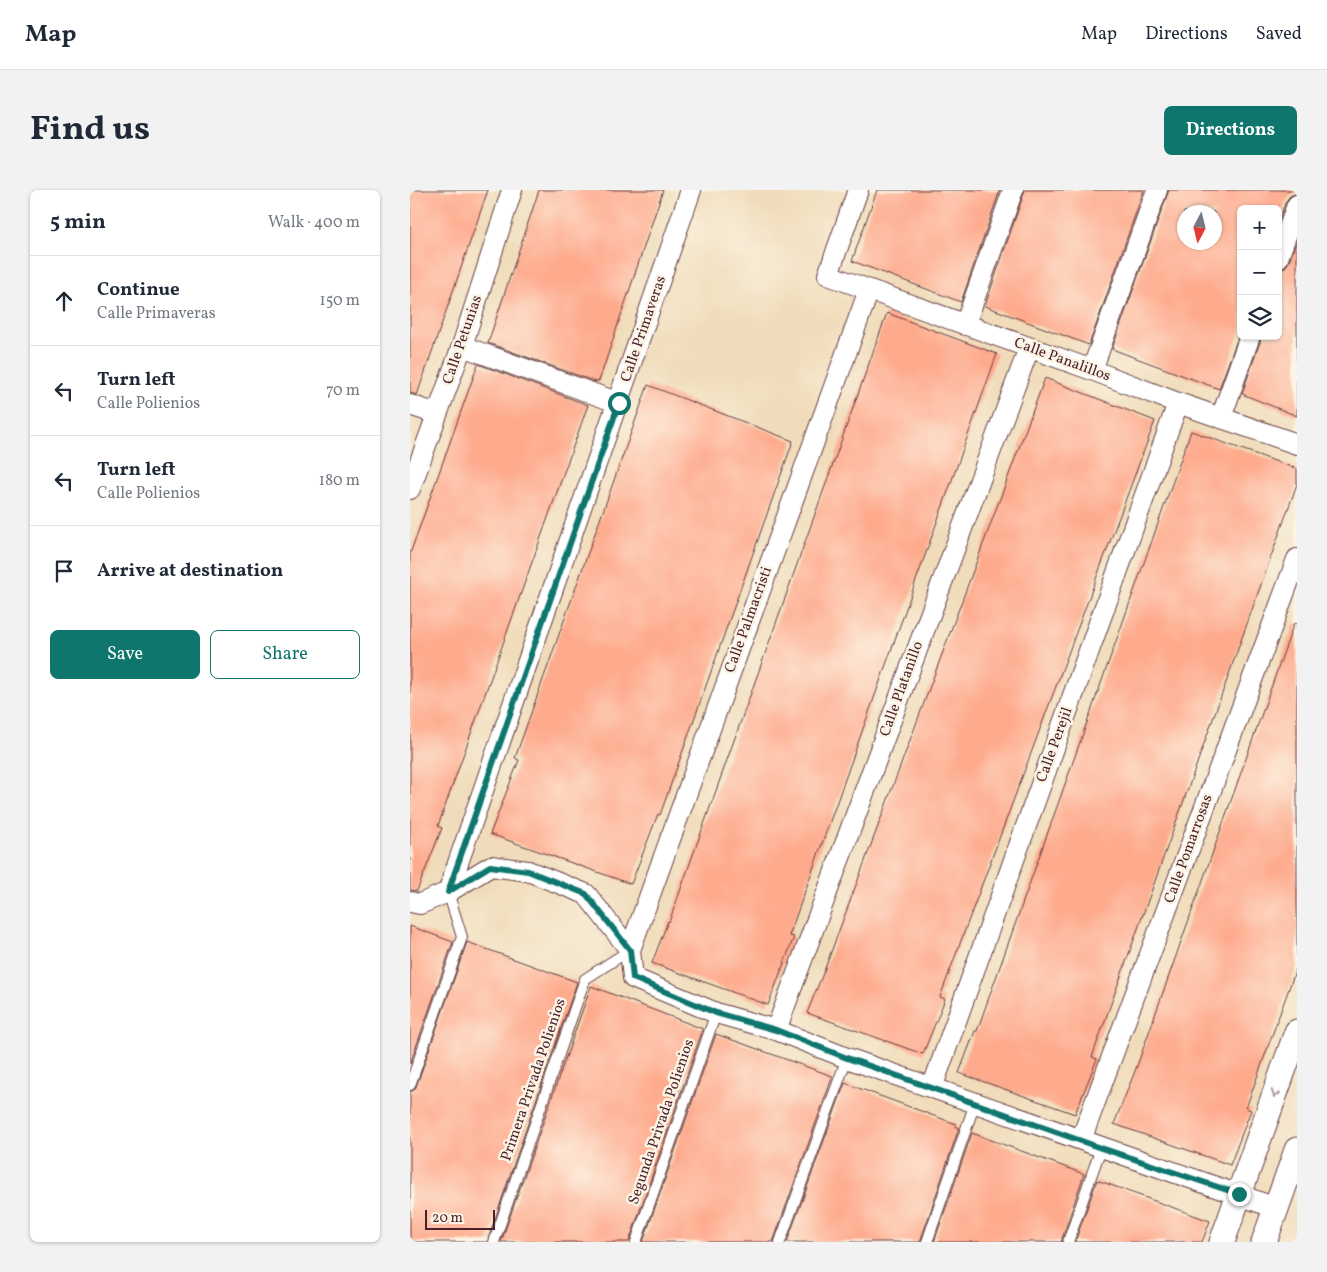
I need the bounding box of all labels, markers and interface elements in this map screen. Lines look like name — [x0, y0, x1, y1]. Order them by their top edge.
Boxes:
text: Map — [25, 18, 76, 52]
text: Map — [1081, 22, 1117, 47]
text: Directions — [1145, 22, 1228, 47]
text: Saved — [1256, 22, 1302, 47]
text: Find us — [30, 106, 150, 154]
button: Directions — [1164, 106, 1297, 155]
north arrow — [1177, 205, 1222, 250]
map controls — [1237, 205, 1282, 340]
button: + — [1237, 205, 1282, 250]
text: 5 min — [50, 208, 106, 237]
text: Walk · 400 m — [268, 212, 360, 234]
button: − — [1237, 250, 1282, 295]
street label: Calle Primaveras — [616, 273, 672, 385]
text: Continue — [97, 277, 180, 303]
icon: ahead — [50, 287, 78, 315]
text: 150 m — [319, 290, 360, 312]
street label: Calle Petunias — [438, 293, 488, 387]
button: layers — [1237, 295, 1282, 340]
text: Calle Primaveras — [97, 303, 216, 325]
street label: Calle Panalillos — [1011, 333, 1113, 387]
text: Turn left — [97, 367, 176, 393]
icon: left — [50, 377, 78, 405]
text: 70 m — [326, 380, 360, 402]
route start — [608, 392, 631, 415]
text: Calle Polienios — [97, 393, 200, 415]
text: Turn left — [97, 457, 176, 483]
icon: left — [50, 467, 78, 495]
text: 180 m — [319, 470, 360, 492]
text: Calle Polienios — [97, 483, 200, 505]
icon: arrive — [50, 557, 78, 585]
text: Arrive at destination — [97, 558, 283, 584]
street label: Calle Palmacristi — [720, 564, 778, 676]
button: Save — [50, 630, 200, 679]
button: Share — [210, 630, 360, 679]
street label: Calle Platanillo — [875, 638, 929, 740]
street label: Calle Perejil — [1032, 705, 1078, 785]
street label: Calle Pomarrosas — [1160, 792, 1218, 906]
street label: Primera Privada Polienios — [496, 996, 572, 1164]
street label: Segunda Privada Polienios — [624, 1037, 700, 1207]
one-way arrow — [1271, 1090, 1281, 1098]
route end — [1228, 1183, 1251, 1206]
scale bar — [425, 1207, 495, 1230]
text: 20 m — [432, 1209, 463, 1228]

